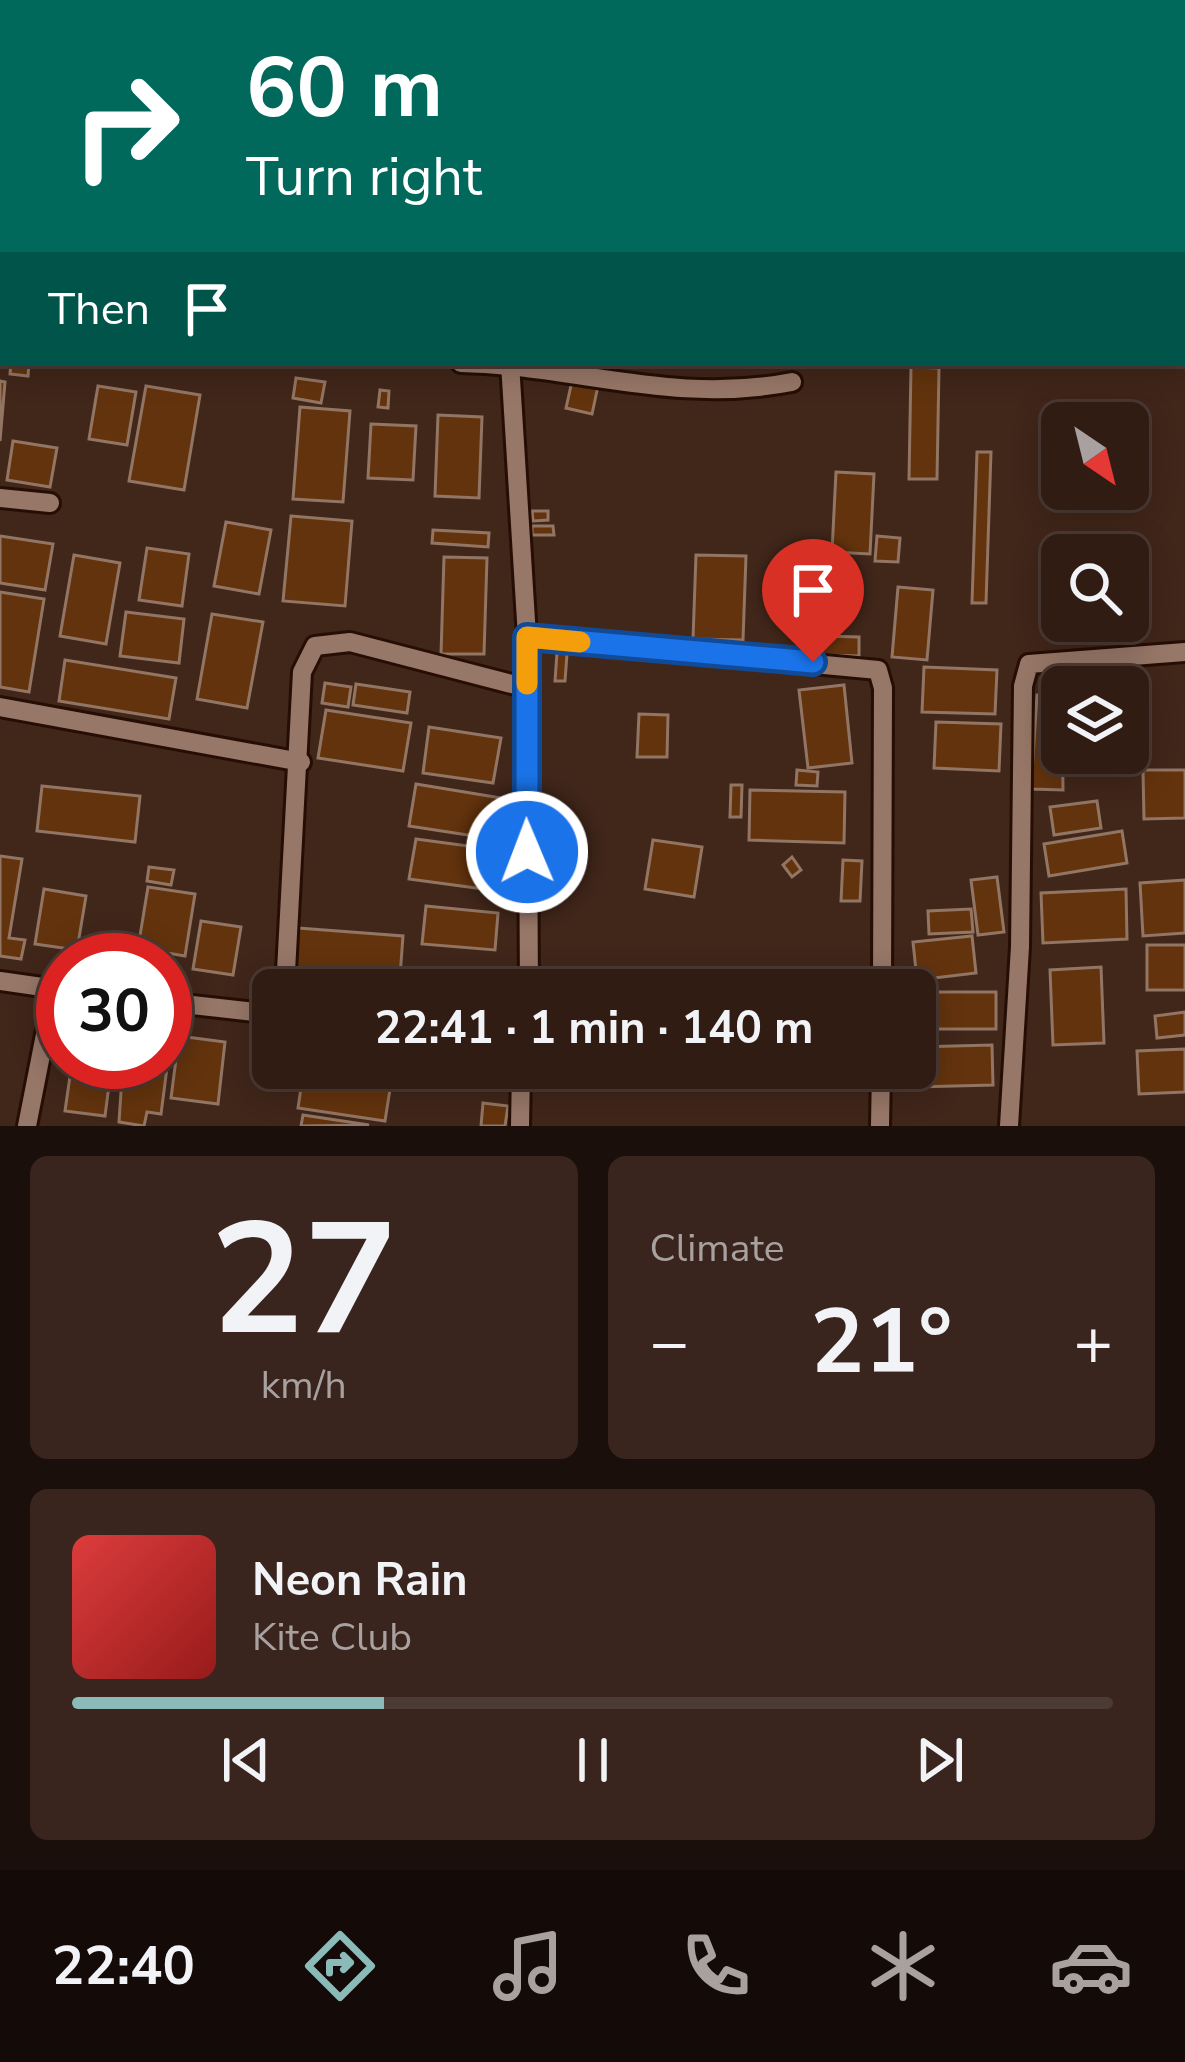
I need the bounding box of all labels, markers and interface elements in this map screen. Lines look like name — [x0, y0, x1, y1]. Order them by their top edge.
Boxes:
text: 60 m — [246, 31, 443, 146]
icon: right — [48, 48, 204, 204]
text: Turn right — [246, 140, 482, 214]
icon: arrive — [174, 276, 240, 342]
text: Then — [48, 279, 150, 340]
north arrow — [1041, 402, 1149, 510]
map controls — [1041, 402, 1149, 774]
button: search — [1041, 534, 1149, 642]
pin — [762, 539, 864, 662]
icon: arrive — [780, 557, 846, 623]
button: layers — [1041, 666, 1149, 774]
position arrow — [464, 789, 590, 915]
speed limit sign: 30 — [36, 933, 192, 1089]
text: 22:41 · 1 min · 140 m — [374, 998, 814, 1059]
text: 27 — [210, 1174, 397, 1387]
text: Climate — [650, 1222, 785, 1275]
text: 21° — [810, 1281, 952, 1404]
text: − — [650, 1298, 689, 1388]
text: + — [1073, 1298, 1113, 1388]
text: km/h — [261, 1359, 347, 1412]
text: Neon Rain — [252, 1550, 468, 1611]
text: Kite Club — [252, 1611, 412, 1664]
icon: previous — [213, 1727, 279, 1793]
icon: pause — [560, 1727, 626, 1793]
icon: next — [907, 1727, 973, 1793]
icon: directions — [298, 1924, 382, 2008]
icon: music — [486, 1924, 570, 2008]
icon: phone — [674, 1924, 758, 2008]
icon: climate — [861, 1924, 945, 2008]
icon: car — [1049, 1924, 1133, 2008]
text: 22:40 — [52, 1929, 195, 2003]

